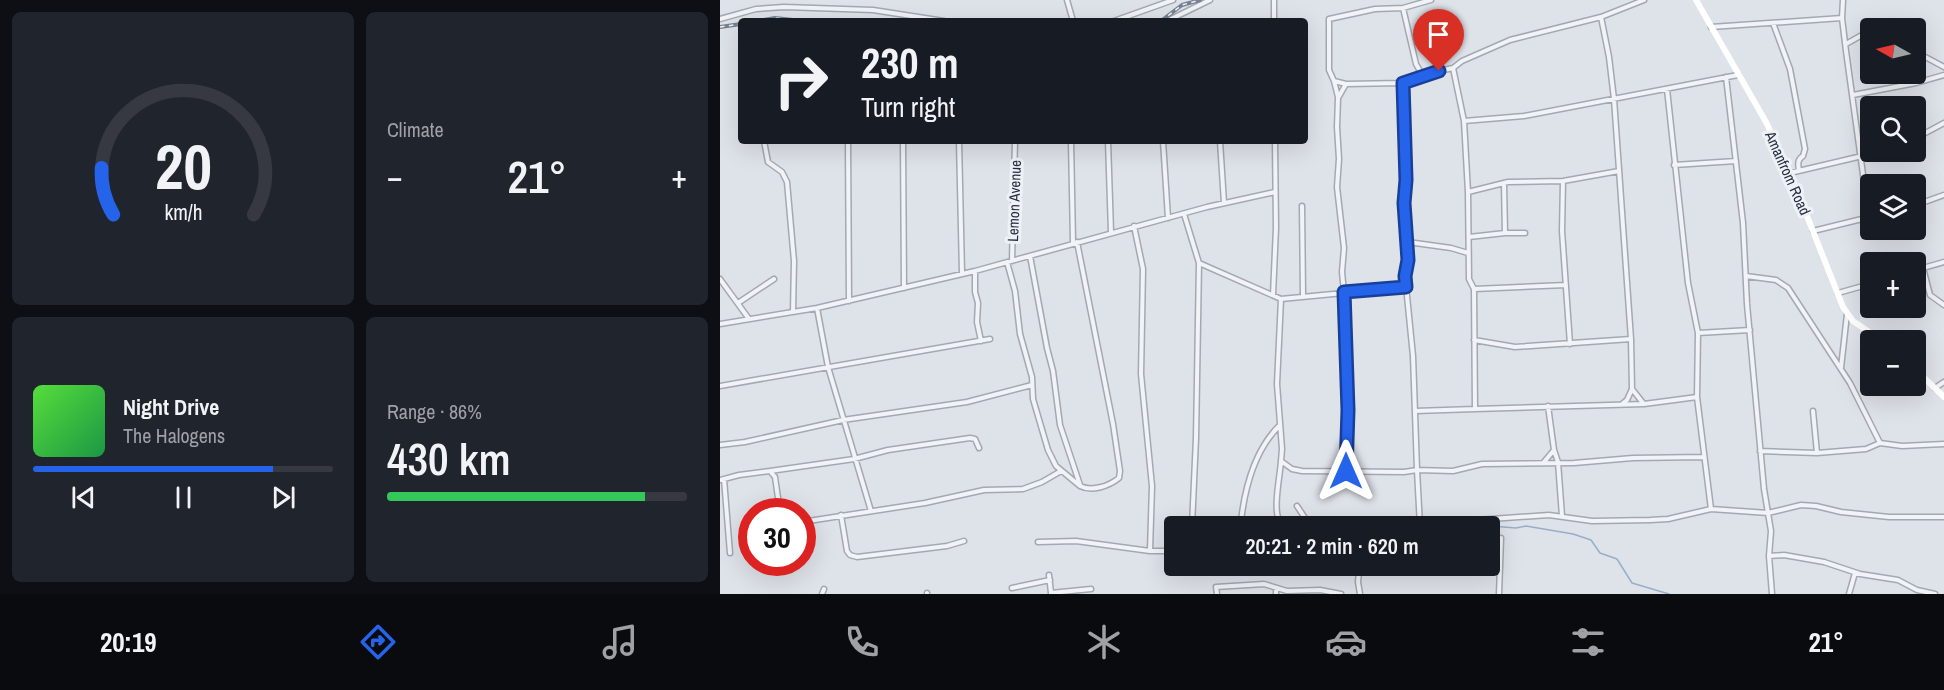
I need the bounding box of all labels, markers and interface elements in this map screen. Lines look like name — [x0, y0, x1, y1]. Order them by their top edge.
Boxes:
pin — [1413, 9, 1464, 71]
icon: arrive — [1422, 18, 1455, 51]
north arrow — [1860, 18, 1926, 84]
map controls — [1860, 18, 1926, 396]
text: 230 m — [861, 35, 959, 91]
icon: right — [762, 42, 840, 120]
text: Turn right — [861, 89, 955, 125]
button: search — [1860, 96, 1926, 162]
text: Climate — [387, 116, 444, 143]
text: 20 — [155, 124, 211, 208]
street label: Amanfrom Road — [1760, 127, 1816, 218]
text: 21° — [507, 146, 567, 207]
text: − — [387, 154, 403, 198]
text: + — [671, 154, 687, 198]
street label: Lemon Avenue — [1002, 160, 1026, 242]
button: layers — [1860, 174, 1926, 240]
text: km/h — [164, 199, 202, 228]
button: + — [1860, 252, 1926, 318]
button: − — [1860, 330, 1926, 396]
text: Night Drive — [123, 392, 219, 422]
text: Range · 86% — [387, 398, 482, 425]
text: The Halogens — [123, 422, 225, 449]
text: 430 km — [387, 428, 511, 489]
position arrow — [1314, 439, 1378, 503]
icon: previous — [67, 481, 100, 514]
icon: pause — [167, 481, 200, 514]
icon: next — [267, 481, 300, 514]
speed limit sign: 30 — [738, 498, 816, 576]
text: 20:21 · 2 min · 620 m — [1245, 531, 1419, 561]
icon: directions — [357, 621, 399, 663]
icon: music — [599, 621, 641, 663]
icon: phone — [841, 621, 883, 663]
icon: climate — [1083, 621, 1125, 663]
icon: car — [1325, 621, 1367, 663]
icon: filters — [1567, 621, 1609, 663]
text: 20:19 — [100, 624, 157, 660]
text: 21° — [1809, 624, 1844, 660]

